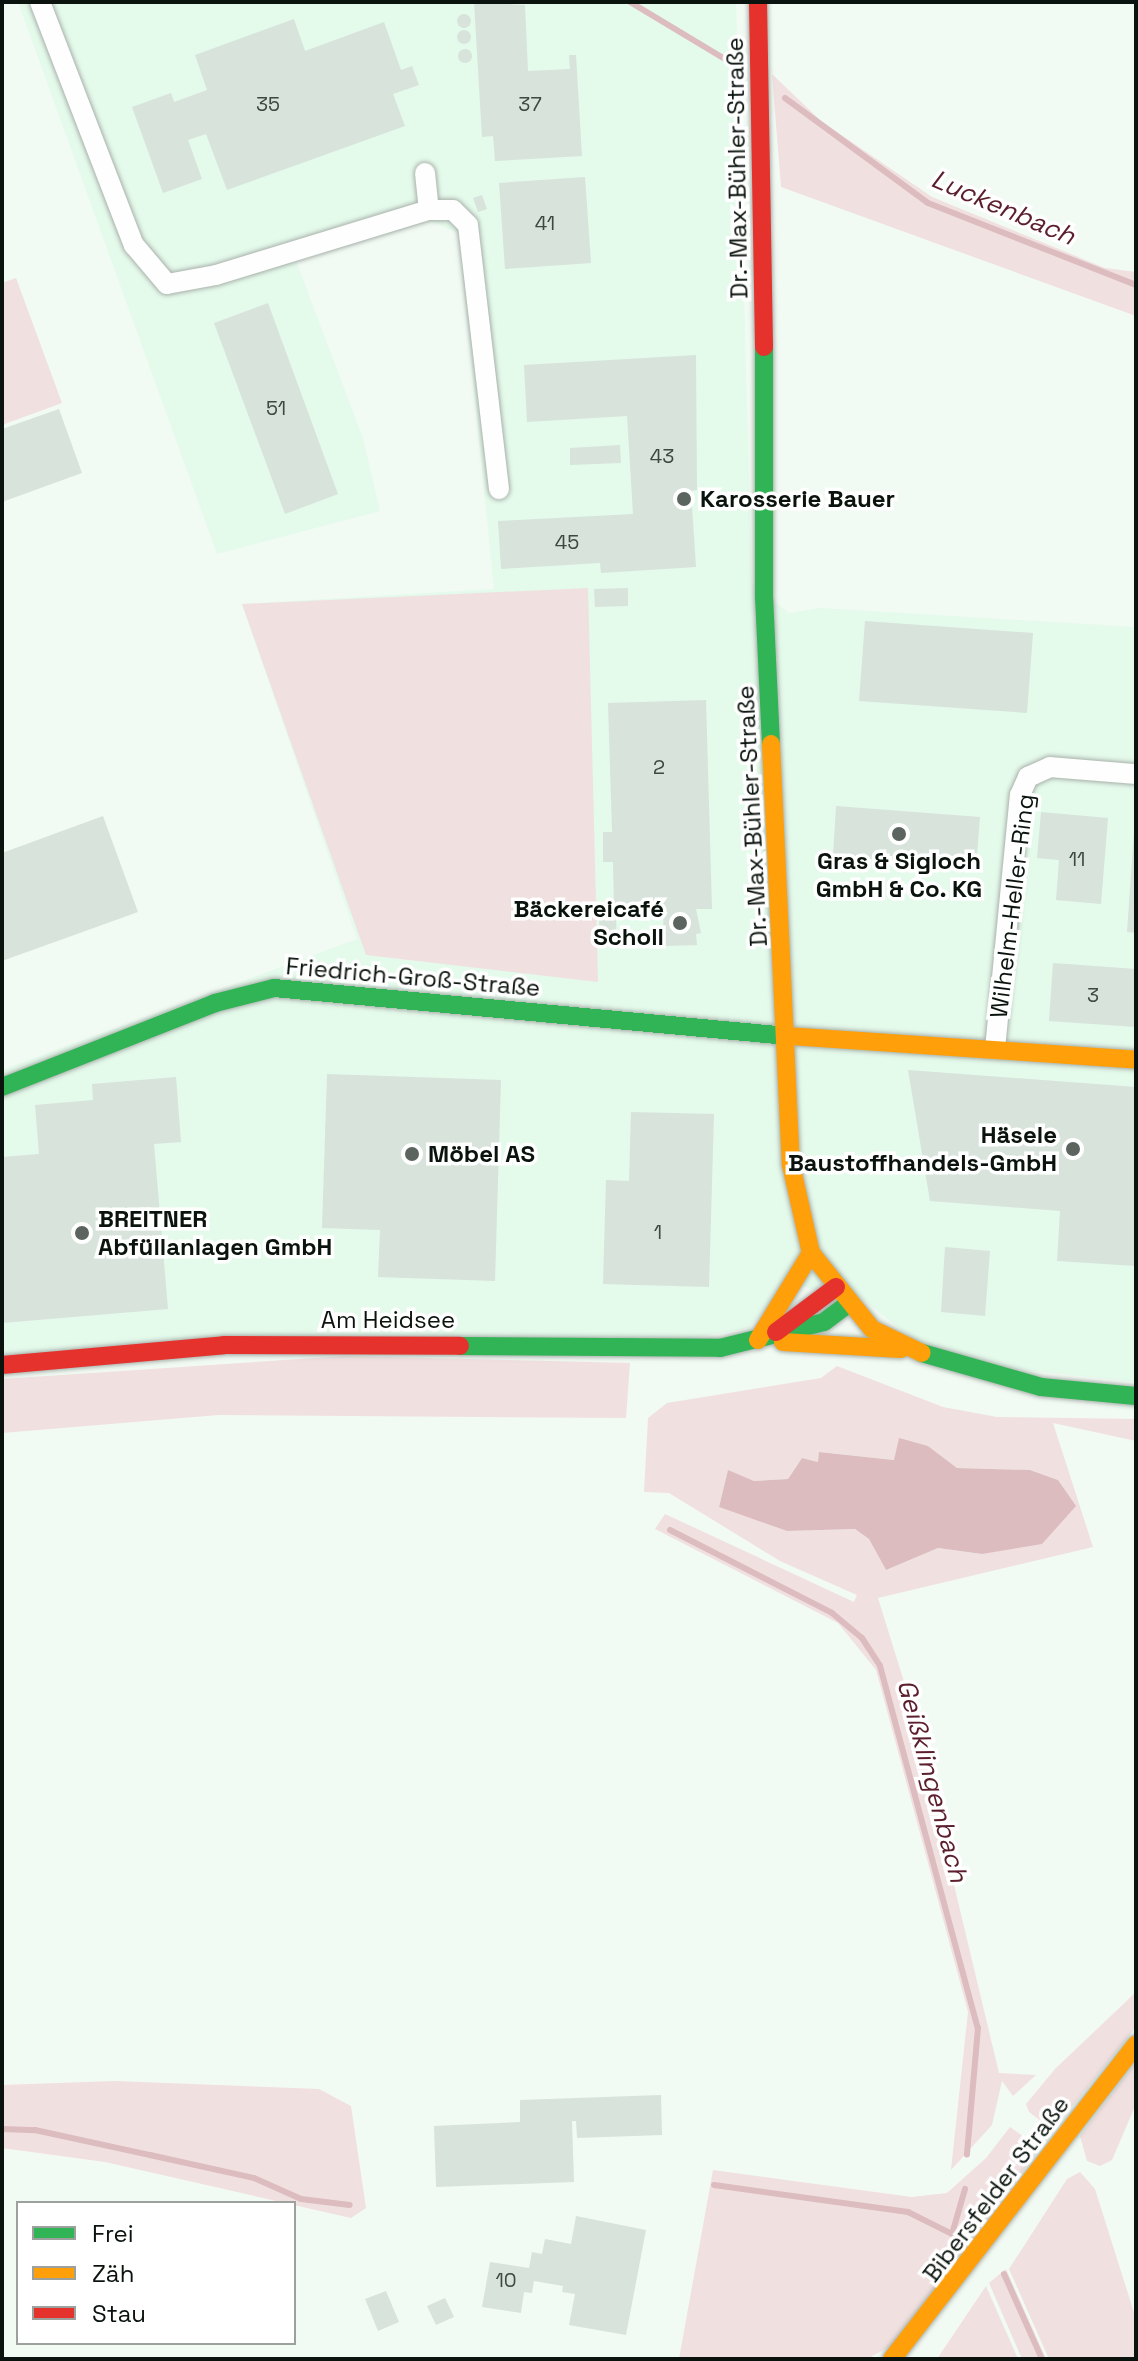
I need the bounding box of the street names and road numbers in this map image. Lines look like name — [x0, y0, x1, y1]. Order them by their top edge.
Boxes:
street label: Dr.-Max-Bühler-Straße — [720, 37, 754, 299]
street label: Dr.-Max-Bühler-Straße — [731, 685, 773, 947]
street label: Wilhelm-Heller-Ring — [984, 792, 1040, 1020]
street label: Friedrich-Groß-Straße — [285, 952, 541, 1002]
street label: Am Heidsee — [321, 1306, 455, 1334]
street label: Bibersfelder Straße — [917, 2090, 1075, 2288]

